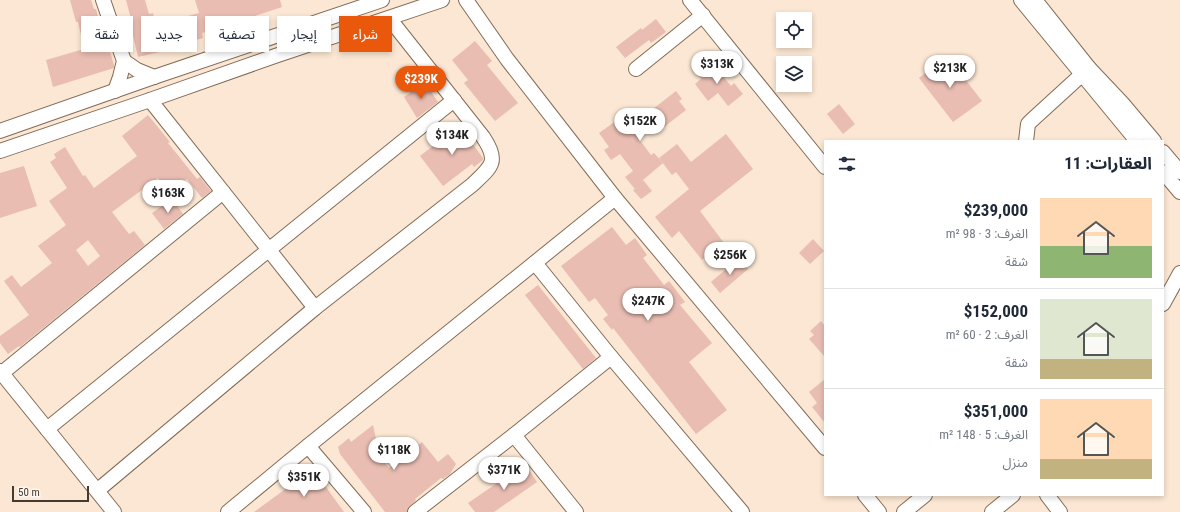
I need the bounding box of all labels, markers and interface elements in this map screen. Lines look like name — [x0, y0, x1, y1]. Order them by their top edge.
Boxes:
map controls — [776, 12, 812, 92]
button: locate — [776, 12, 812, 48]
chip: شقة — [81, 16, 133, 52]
chip: جديد — [141, 16, 197, 52]
chip: تصفية — [205, 16, 269, 52]
chip: إيجار — [277, 16, 331, 52]
chip: شراء — [339, 16, 392, 52]
pin: $313K — [689, 51, 745, 85]
pin: $213K — [922, 55, 978, 89]
text: $313K — [700, 56, 734, 71]
button: layers — [776, 56, 812, 92]
text: $213K — [933, 60, 967, 75]
pin: $239K — [393, 66, 449, 100]
text: $239K — [404, 71, 438, 86]
pin: $152K — [612, 108, 668, 142]
text: $152K — [623, 113, 657, 128]
pin: $134K — [424, 122, 480, 156]
text: $134K — [435, 127, 469, 142]
icon: filters — [836, 153, 858, 175]
text: العقارات: 11 — [1064, 153, 1152, 173]
pin: $163K — [140, 180, 196, 214]
text: $163K — [151, 185, 185, 200]
text: $239,000 — [964, 200, 1028, 220]
icon: home — [1072, 214, 1120, 262]
text: الغرف: 3 · 98 m² — [946, 226, 1028, 241]
pin: $256K — [702, 242, 758, 276]
text: $256K — [713, 247, 747, 262]
text: شقة — [1005, 254, 1028, 269]
pin: $247K — [620, 288, 676, 322]
text: $247K — [631, 293, 665, 308]
text: $152,000 — [964, 301, 1028, 321]
icon: home — [1072, 315, 1120, 363]
text: الغرف: 2 · 60 m² — [946, 327, 1028, 342]
text: شقة — [1005, 355, 1028, 370]
text: $351,000 — [964, 401, 1028, 421]
icon: home — [1072, 415, 1120, 463]
text: الغرف: 5 · 148 m² — [939, 427, 1028, 442]
pin: $118K — [366, 437, 422, 471]
text: $118K — [377, 442, 411, 457]
text: منزل — [1003, 455, 1028, 470]
pin: $371K — [476, 457, 532, 491]
text: $371K — [487, 462, 521, 477]
pin: $351K — [276, 464, 332, 498]
text: $351K — [287, 469, 321, 484]
scale bar — [12, 484, 89, 503]
text: 50 m — [18, 486, 40, 499]

